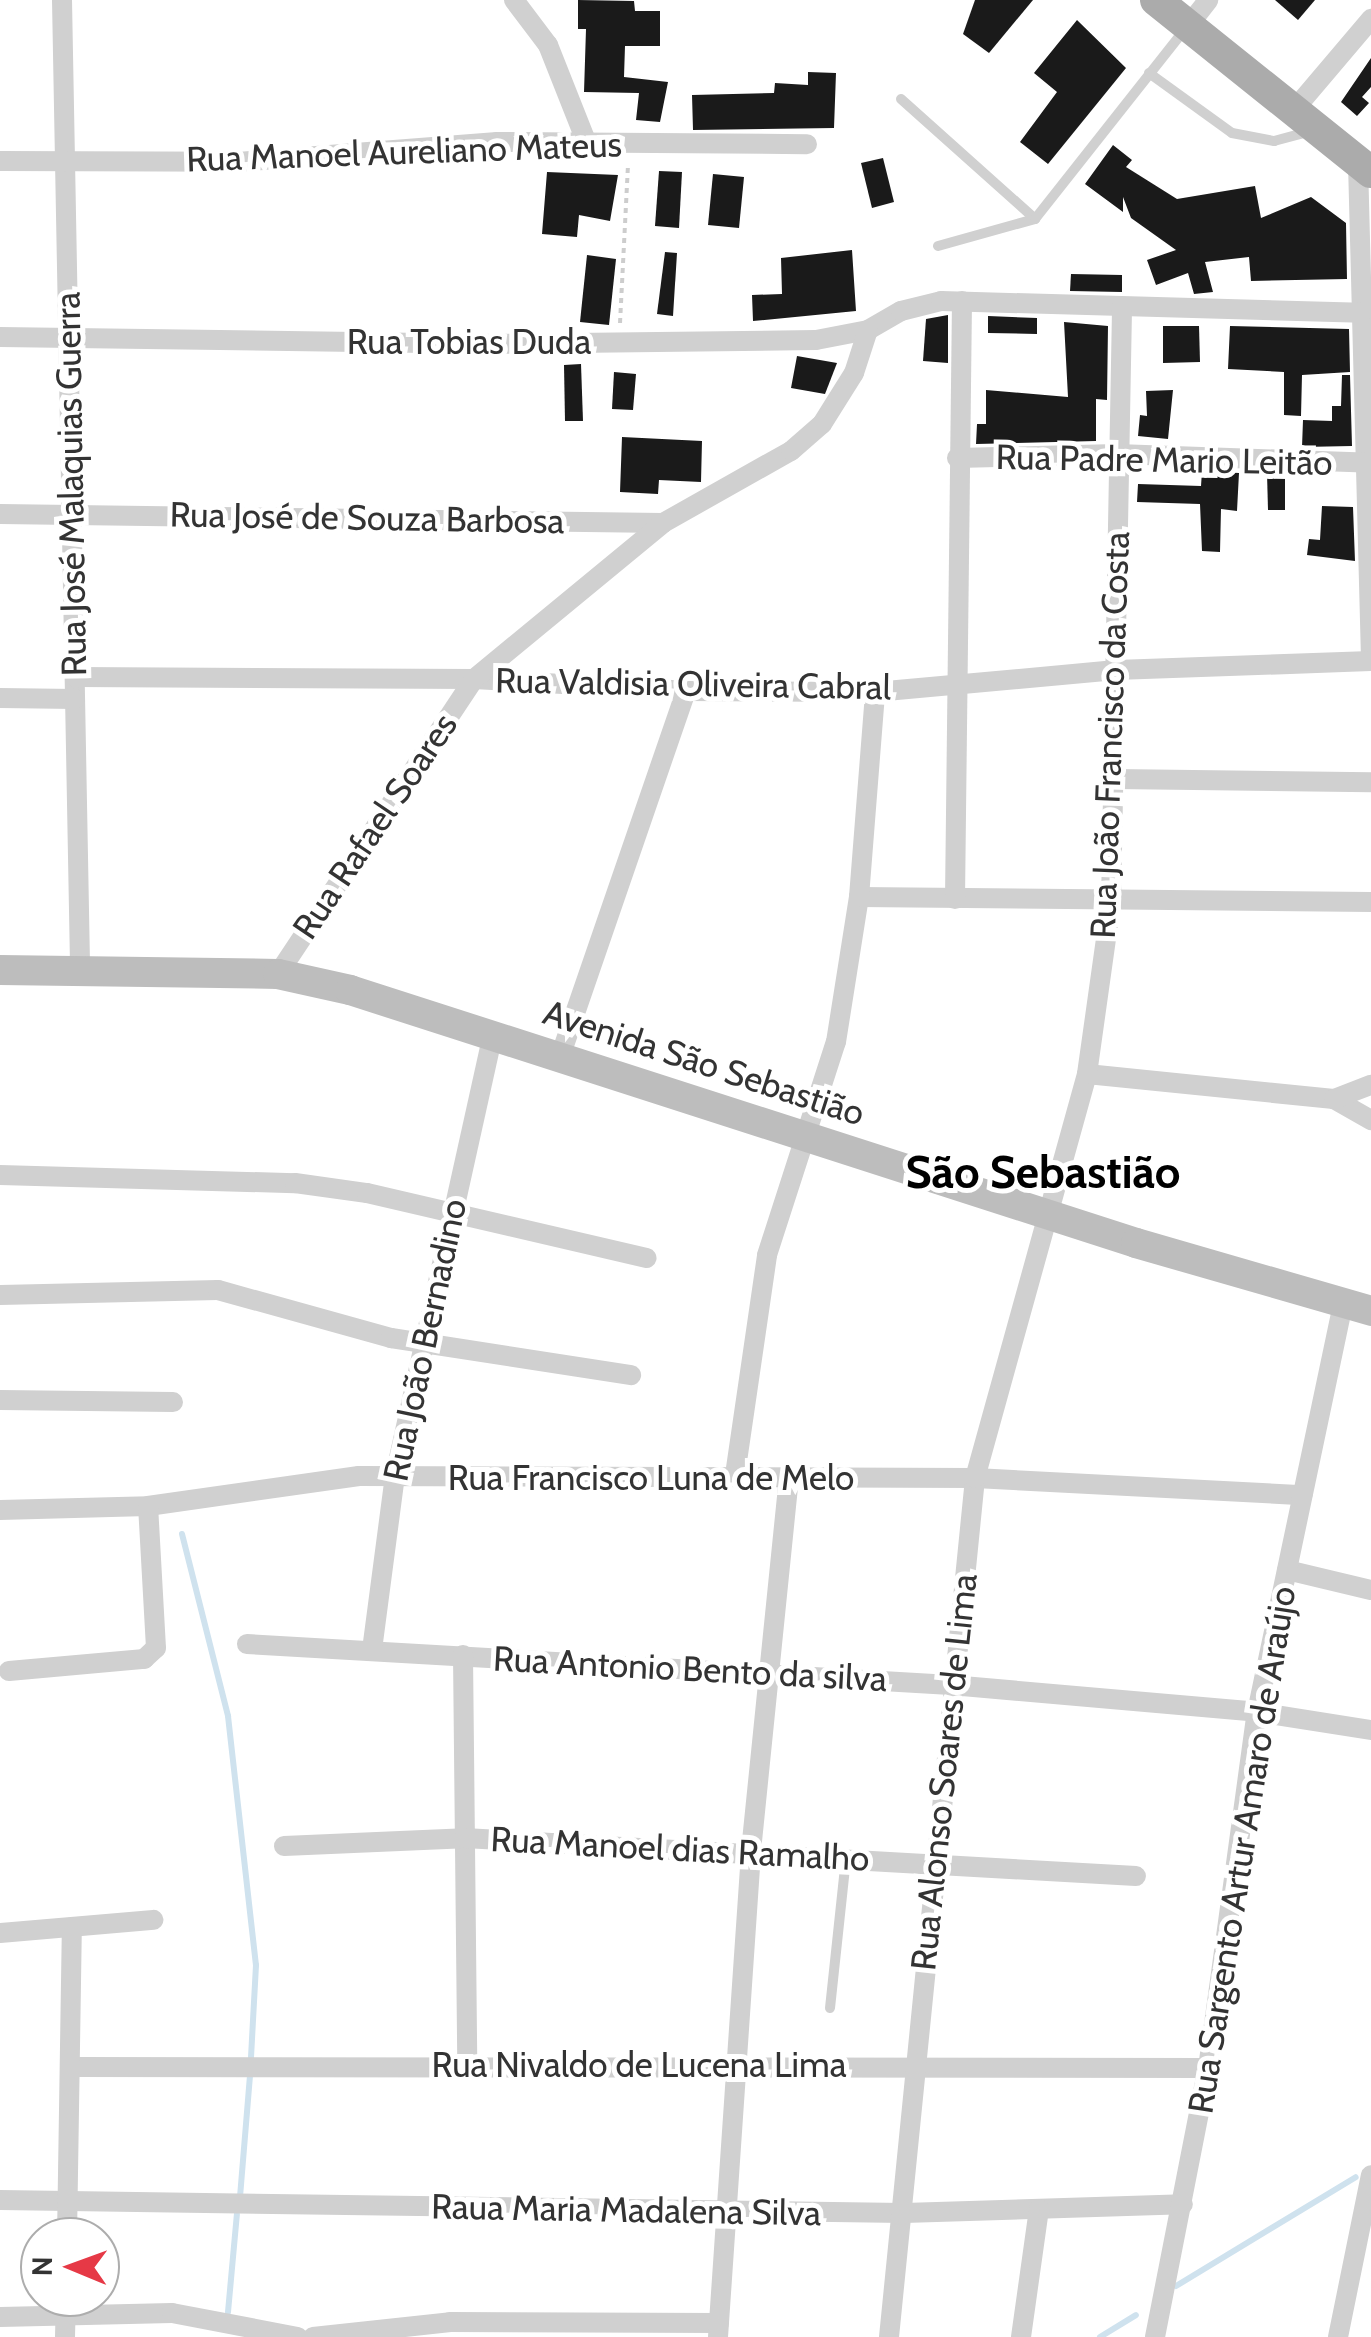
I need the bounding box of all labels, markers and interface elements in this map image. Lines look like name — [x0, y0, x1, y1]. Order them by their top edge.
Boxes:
street label: Rua Manoel Aureliano Mateus — [185, 123, 623, 181]
street label: Rua José Malaquias Guerra — [47, 291, 95, 677]
street label: Rua Tobias Duda — [347, 321, 591, 363]
street label: Rua Padre Mario Leitão — [995, 436, 1333, 484]
street label: Rua José de Souza Barbosa — [169, 494, 565, 542]
street label: Rua João Francisco da Costa — [1082, 531, 1138, 939]
street label: Rua Valdisia Oliveira Cabral — [495, 660, 891, 708]
street label: Rua Rafael Soares — [284, 705, 466, 947]
street label: Avenida São Sebastião — [538, 991, 870, 1135]
district label: São Sebastião — [905, 1146, 1181, 1200]
street label: Rua João Bernadino — [375, 1195, 475, 1485]
street label: Rua Francisco Luna de Melo — [448, 1457, 854, 1499]
street label: Rua Alonso Soares de Lima — [902, 1572, 986, 1972]
street label: Rua Sargento Artur Amaro de Araújo — [1180, 1583, 1304, 2117]
street label: Rua Antonio Bento da silva — [492, 1638, 888, 1700]
street label: Rua Manoel dias Ramalho — [490, 1818, 870, 1880]
street label: Rua Nivaldo de Lucena Lima — [432, 2044, 846, 2086]
street label: Raua Maria Madalena Silva — [431, 2186, 821, 2234]
north arrow — [20, 2217, 120, 2317]
text: N — [25, 2256, 59, 2277]

